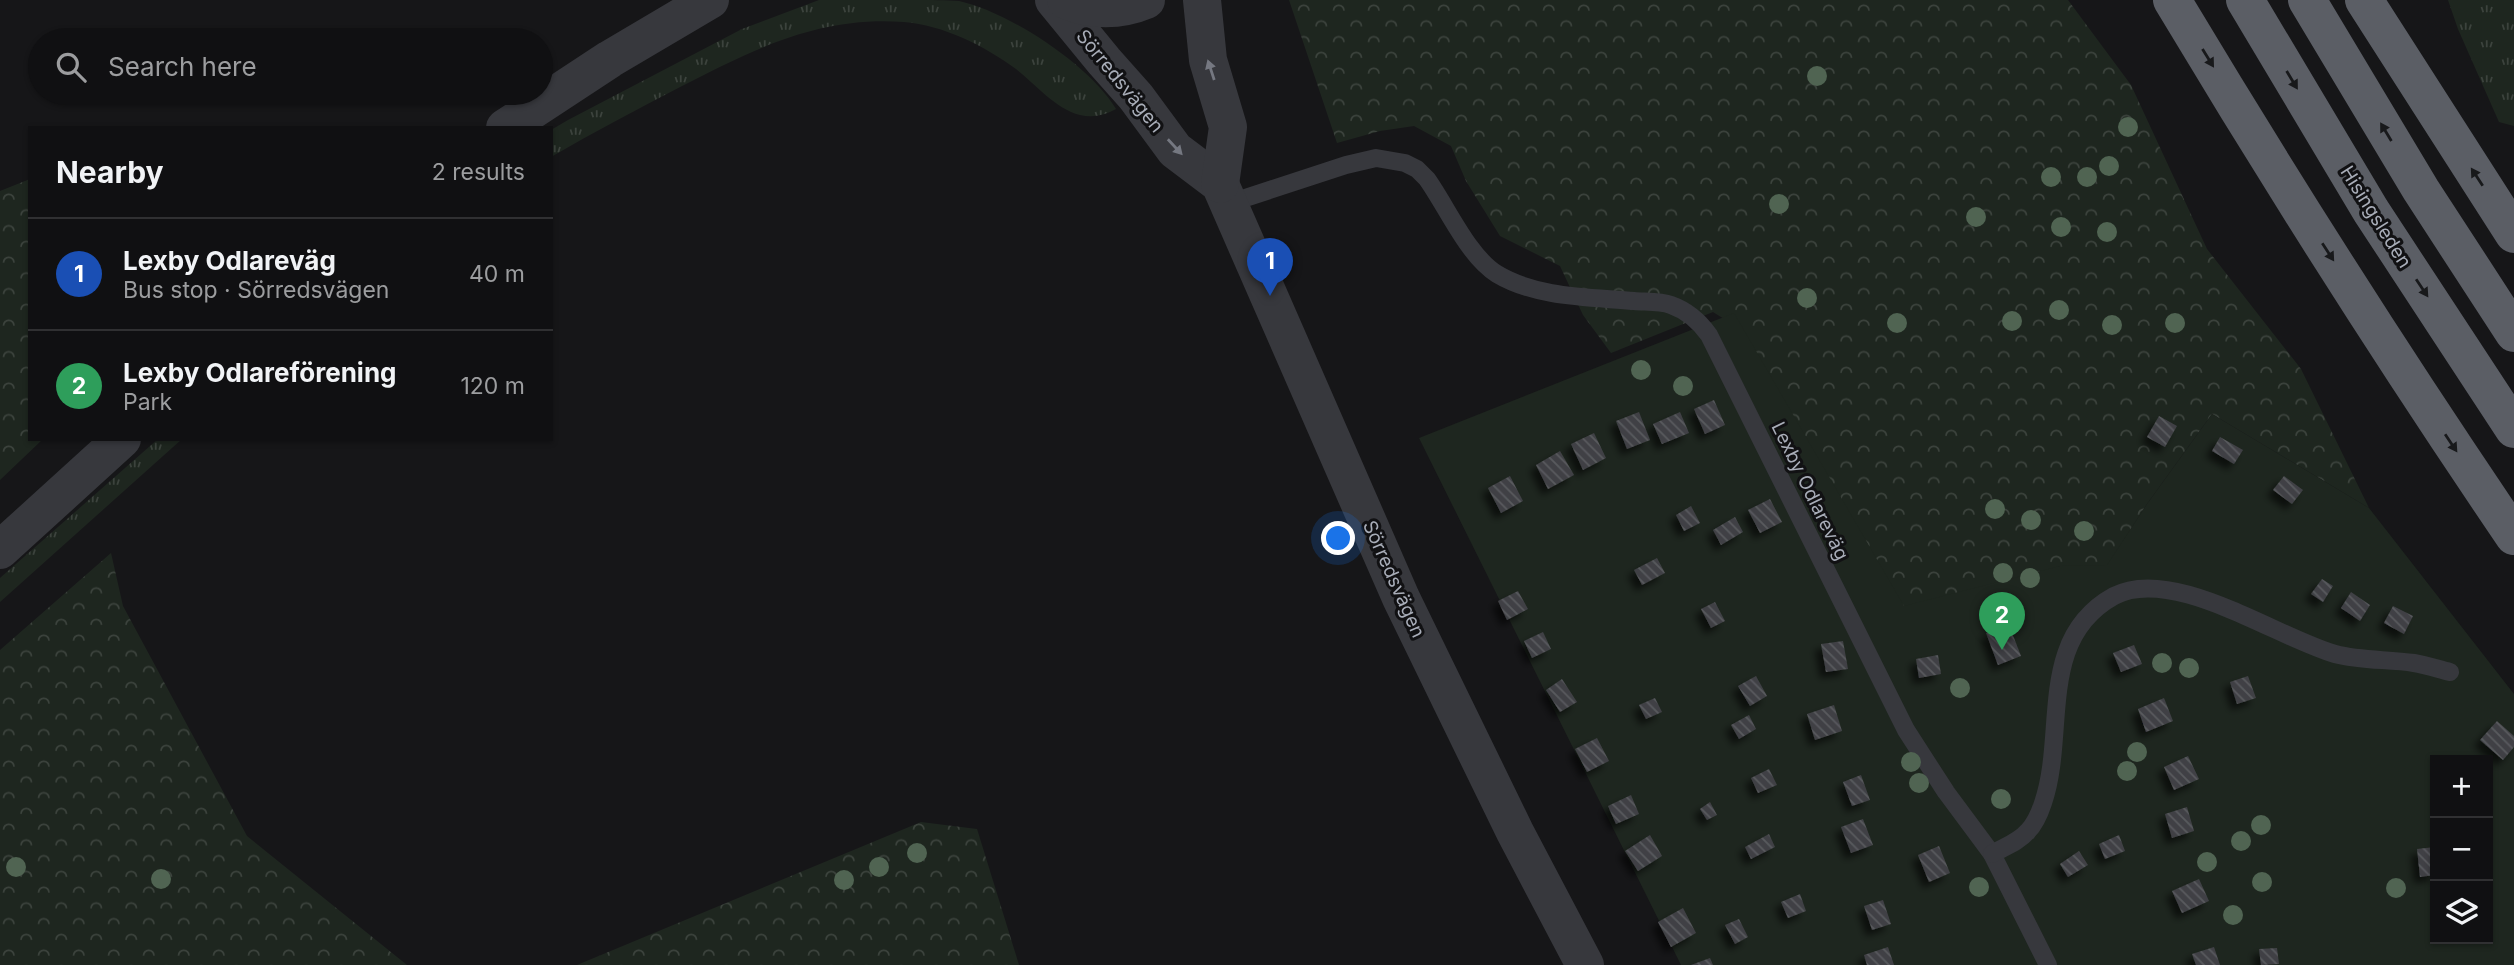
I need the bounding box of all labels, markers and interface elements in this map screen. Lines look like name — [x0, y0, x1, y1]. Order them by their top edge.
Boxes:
street label: Sörredsvägen — [1071, 25, 1169, 137]
search box — [28, 28, 553, 105]
icon: search — [52, 48, 90, 86]
one-way arrow — [2201, 49, 2214, 68]
text: Search here — [108, 51, 257, 82]
one-way arrow — [1206, 60, 1216, 81]
one-way arrow — [2286, 70, 2299, 89]
one-way arrow — [2380, 122, 2392, 141]
one-way arrow — [1167, 139, 1183, 156]
text: Nearby — [56, 154, 164, 190]
text: 2 results — [432, 158, 525, 186]
street label: Hisingsleden — [2336, 162, 2416, 272]
one-way arrow — [2470, 168, 2484, 186]
pin: 1 — [1247, 238, 1293, 296]
one-way arrow — [2321, 242, 2334, 261]
text: Lexby Odlareväg — [123, 245, 336, 276]
text: 1 — [74, 260, 84, 288]
text: 40 m — [469, 260, 525, 288]
text: Bus stop · Sörredsvägen — [123, 276, 389, 304]
one-way arrow — [2415, 279, 2429, 297]
text: Lexby Odlareförening — [123, 357, 397, 388]
text: 2 — [72, 372, 86, 400]
text: 120 m — [460, 372, 525, 400]
text: Park — [123, 388, 172, 416]
street label: Lexby Odlareväg — [1767, 418, 1853, 564]
one-way arrow — [2444, 434, 2458, 452]
street label: Sörredsvägen — [1358, 517, 1430, 641]
your location — [1321, 521, 1355, 555]
pin: 2 — [1979, 592, 2025, 650]
map controls — [2430, 755, 2493, 944]
button: + — [2430, 755, 2493, 818]
button: − — [2430, 818, 2493, 881]
button: layers — [2430, 881, 2493, 944]

